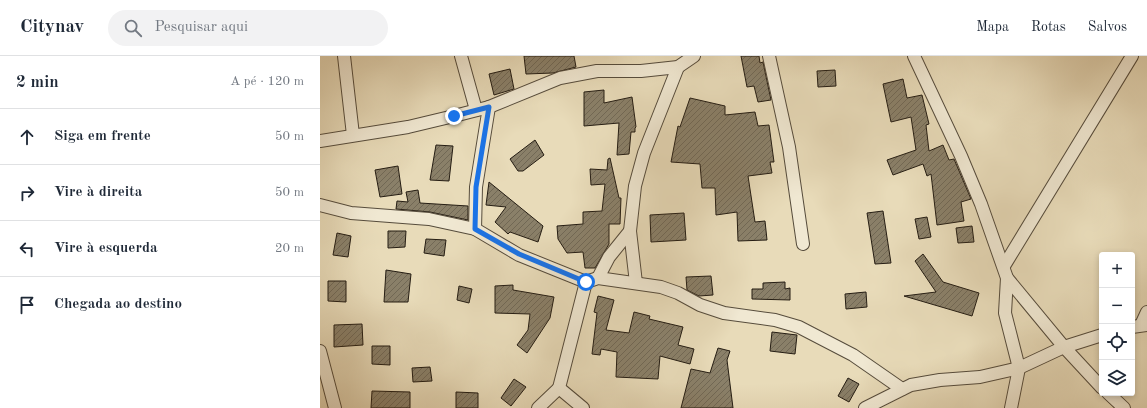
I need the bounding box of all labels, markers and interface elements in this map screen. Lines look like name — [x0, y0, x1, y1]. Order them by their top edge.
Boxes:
search box — [108, 10, 388, 46]
icon: search — [122, 17, 144, 39]
text: Citynav — [20, 18, 84, 37]
text: Pesquisar aqui — [154, 20, 248, 35]
text: Mapa — [976, 20, 1009, 34]
text: Rotas — [1031, 20, 1066, 34]
text: Salvos — [1088, 20, 1127, 34]
text: 2 min — [16, 74, 59, 91]
text: A pé · 120 m — [230, 75, 304, 88]
route end — [445, 107, 463, 125]
icon: ahead — [16, 126, 38, 148]
text: Siga em frente — [54, 129, 151, 144]
text: 50 m — [275, 130, 304, 143]
icon: right — [16, 182, 38, 204]
text: Vire à direita — [54, 185, 142, 200]
text: 50 m — [275, 186, 304, 199]
icon: left — [16, 238, 38, 260]
text: Vire à esquerda — [54, 241, 158, 256]
text: 20 m — [275, 242, 304, 255]
map controls — [1099, 252, 1135, 396]
button: + — [1099, 252, 1135, 288]
route start — [577, 273, 595, 291]
button: − — [1099, 288, 1135, 324]
icon: arrive — [16, 294, 38, 316]
text: Chegada ao destino — [54, 297, 182, 312]
button: locate — [1099, 324, 1135, 360]
button: layers — [1099, 360, 1135, 396]

